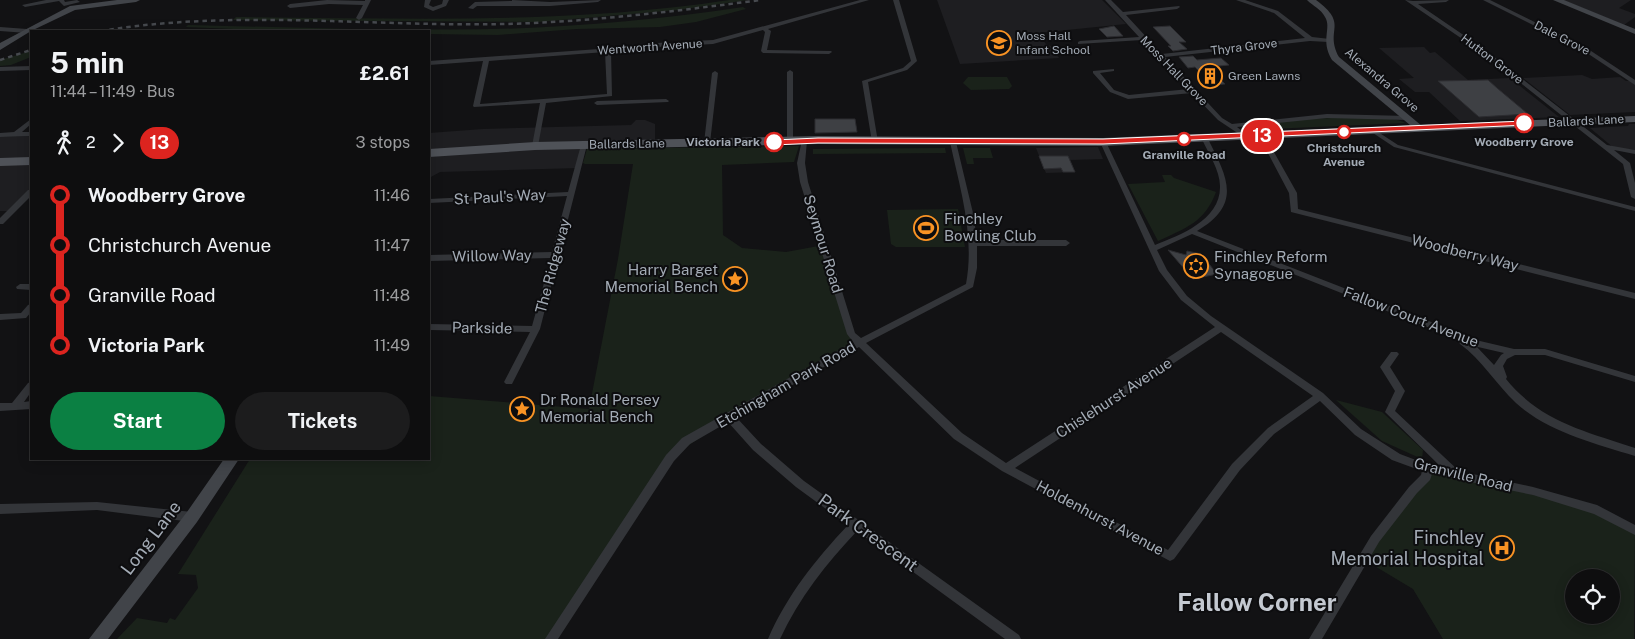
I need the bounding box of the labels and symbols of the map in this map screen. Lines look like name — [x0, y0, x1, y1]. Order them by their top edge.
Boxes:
street label: Dale Grove — [1532, 18, 1592, 58]
place label: Moss Hall Infant School — [1016, 29, 1091, 57]
school or university icon: Moss Hall Infant School — [986, 30, 1012, 56]
street label: Hutton Grove — [1458, 31, 1526, 87]
street label: Moss Hall Grove — [1137, 33, 1211, 109]
street label: Wentworth Avenue — [597, 36, 703, 58]
street label: Thyra Grove — [1210, 36, 1278, 58]
street label: Alexandra Grove — [1342, 45, 1422, 115]
building icon: Green Lawns — [1197, 63, 1223, 89]
place label: Green Lawns — [1228, 69, 1300, 83]
street label: Ballards Lane — [1548, 112, 1625, 130]
marker: Woodberry Grove — [1514, 113, 1534, 133]
line badge: 13 — [1240, 120, 1284, 152]
marker: Christchurch Avenue — [1337, 125, 1351, 139]
marker: Victoria Park — [764, 132, 784, 152]
marker: Granville Road — [1177, 132, 1191, 146]
place label: Victoria Park — [686, 135, 760, 149]
place label: Woodberry Grove — [1474, 135, 1574, 149]
street label: Ballards Lane — [589, 136, 665, 152]
place label: Christchurch Avenue — [1307, 141, 1381, 169]
place label: Granville Road — [1142, 148, 1226, 162]
street label: St Paul's Way — [453, 186, 547, 207]
street label: Seymour Road — [800, 193, 846, 295]
place label: Finchley Bowling Club — [944, 210, 1037, 244]
sports icon: Finchley Bowling Club — [913, 215, 939, 241]
street label: The Ridgeway — [532, 217, 573, 315]
street label: Woodberry Way — [1410, 231, 1521, 274]
street label: Willow Way — [452, 246, 532, 265]
place label: Finchley Reform Synagogue — [1214, 248, 1328, 282]
synagogue icon: Finchley Reform Synagogue — [1183, 253, 1209, 279]
place label: Harry Barget Memorial Bench — [605, 261, 718, 295]
place icon: Harry Barget Memorial Bench — [722, 266, 748, 292]
street label: Fallow Court Avenue — [1341, 283, 1481, 350]
street label: Parkside — [452, 318, 512, 337]
street label: Etchingham Park Road — [713, 338, 858, 431]
street label: Chislehurst Avenue — [1053, 354, 1175, 441]
place label: Dr Ronald Persey Memorial Bench — [540, 391, 660, 425]
place icon: Dr Ronald Persey Memorial Bench — [509, 396, 535, 422]
street label: Granville Road — [1412, 454, 1514, 495]
street label: Holdenhurst Avenue — [1034, 477, 1167, 558]
street label: Park Crescent — [814, 489, 922, 576]
street label: Long Lane — [116, 497, 185, 579]
place label: Finchley Memorial Hospital — [1331, 527, 1484, 569]
hospital icon: Finchley Memorial Hospital — [1489, 535, 1515, 561]
district label: Fallow Corner — [1177, 588, 1337, 616]

